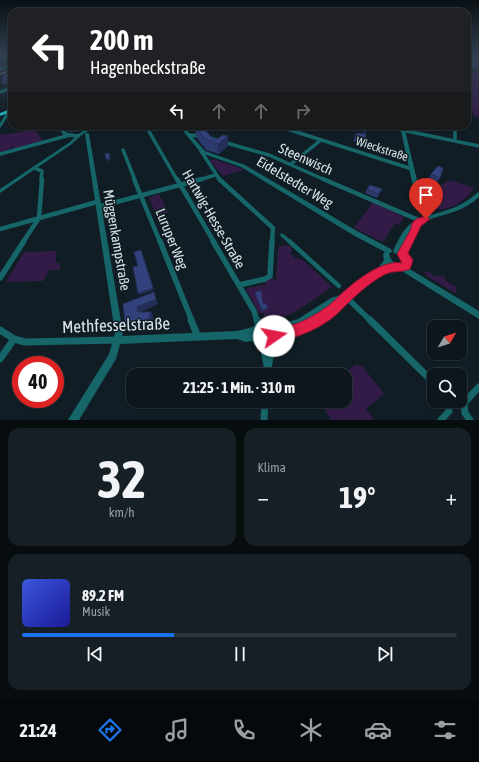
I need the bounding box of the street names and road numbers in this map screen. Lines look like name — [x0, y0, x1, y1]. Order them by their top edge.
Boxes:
street label: Wieckstraße — [354, 134, 410, 164]
street label: Steenwisch — [276, 140, 336, 178]
street label: Eidelstedter Weg — [254, 153, 336, 211]
street label: Hartwig-Hesse-Straße — [179, 167, 249, 271]
street label: Müggenkampstraße — [100, 188, 134, 292]
street label: Luruper Weg — [153, 206, 191, 272]
street label: Methfesselstraße — [62, 313, 171, 337]

